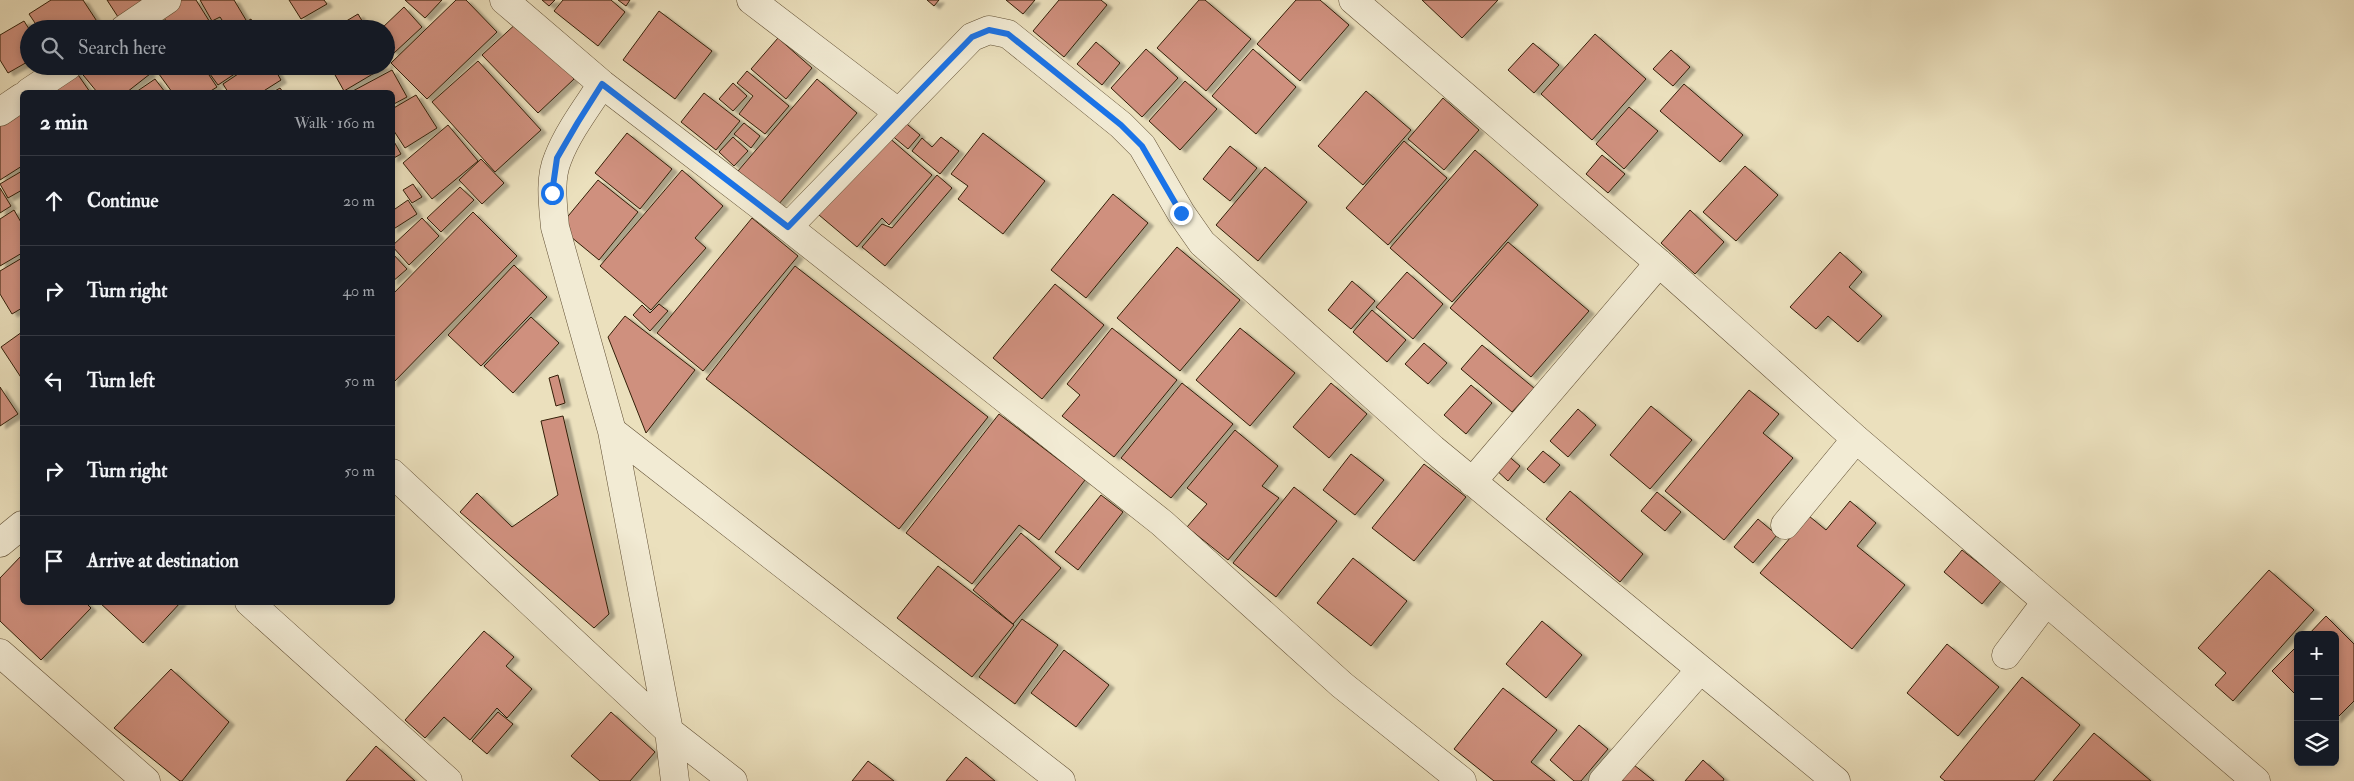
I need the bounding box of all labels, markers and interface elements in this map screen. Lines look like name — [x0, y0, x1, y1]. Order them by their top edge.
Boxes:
search box — [20, 20, 395, 75]
icon: search — [38, 34, 66, 62]
text: Search here — [78, 36, 166, 60]
text: 2 min — [40, 109, 88, 136]
text: Walk · 160 m — [294, 113, 375, 133]
route start — [541, 182, 564, 205]
icon: ahead — [40, 187, 68, 215]
text: Continue — [87, 189, 158, 213]
text: 20 m — [343, 191, 375, 211]
route end — [1170, 202, 1193, 225]
icon: right — [40, 277, 68, 305]
text: Turn right — [87, 279, 167, 303]
text: 40 m — [342, 281, 375, 301]
icon: left — [40, 367, 68, 395]
text: Turn left — [87, 369, 155, 393]
text: 50 m — [344, 371, 375, 391]
icon: right — [40, 457, 68, 485]
text: Turn right — [87, 459, 167, 483]
text: 50 m — [344, 461, 375, 481]
icon: arrive — [40, 547, 68, 575]
text: Arrive at destination — [87, 549, 239, 573]
map controls — [2294, 631, 2339, 766]
button: + — [2294, 631, 2339, 676]
button: − — [2294, 676, 2339, 721]
button: layers — [2294, 721, 2339, 766]

